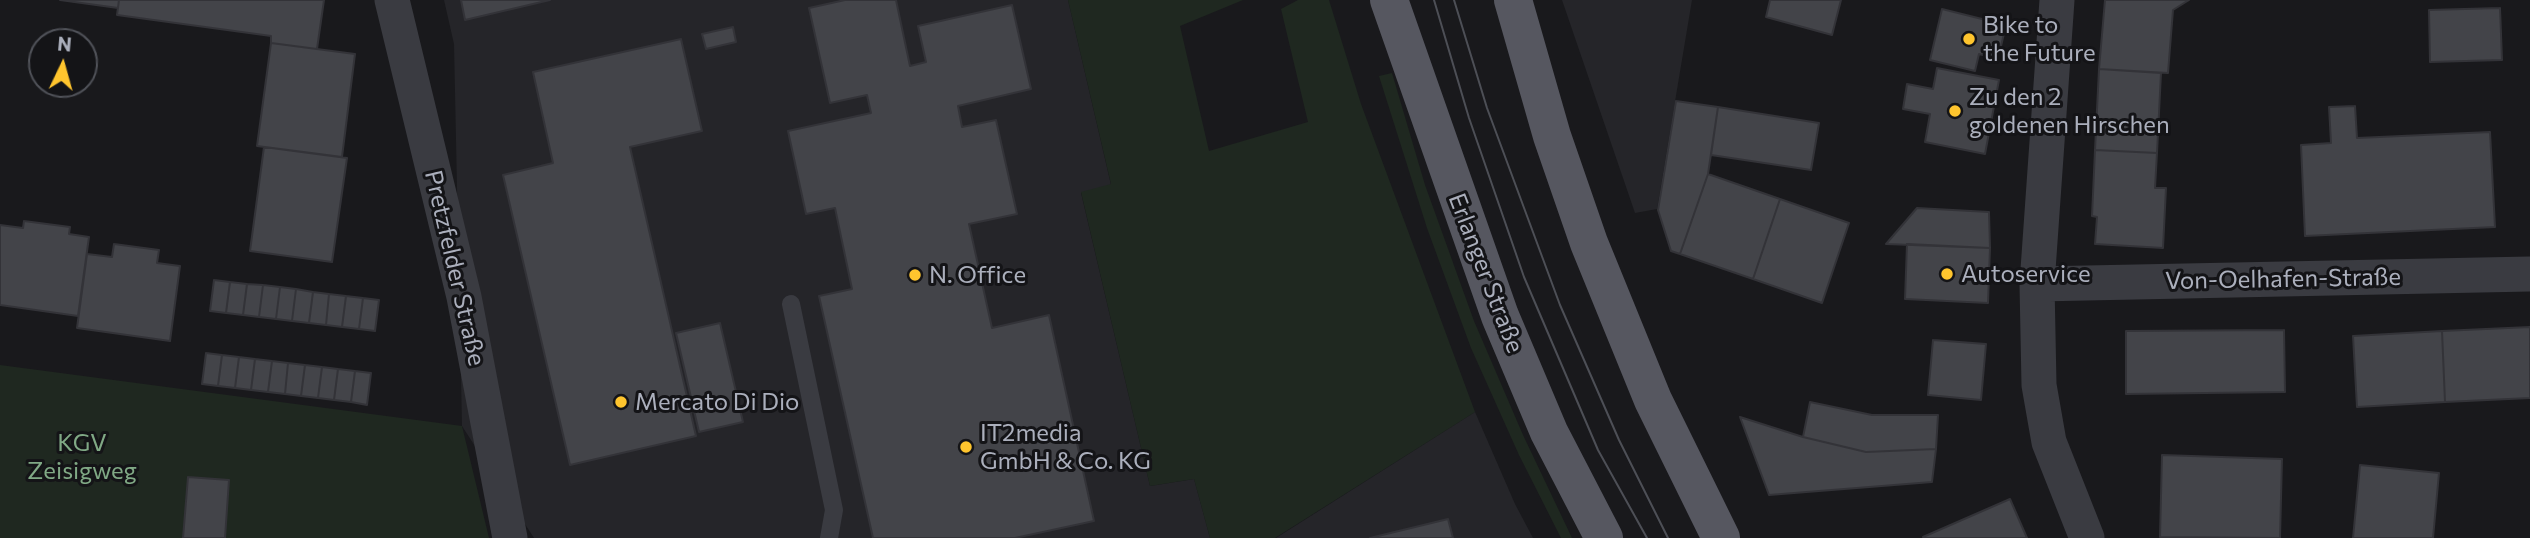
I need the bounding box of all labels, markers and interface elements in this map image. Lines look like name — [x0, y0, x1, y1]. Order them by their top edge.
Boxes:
place label: Bike to the Future — [1983, 11, 2096, 67]
north arrow — [28, 28, 98, 98]
text: N — [57, 31, 73, 56]
marker: Bike to the Future — [1961, 31, 1977, 47]
place label: Zu den 2 goldenen Hirschen — [1969, 83, 2170, 139]
marker: Zu den 2 goldenen Hirschen — [1947, 103, 1963, 119]
street label: Pretzfelder Straße — [419, 168, 491, 368]
street label: Erlanger Straße — [1442, 189, 1530, 357]
place label: Autoservice — [1961, 260, 2091, 288]
place label: N. Office — [929, 261, 1026, 289]
street label: Von-Oelhafen-Straße — [2165, 263, 2401, 295]
marker: Autoservice — [1939, 266, 1955, 282]
marker: N. Office — [907, 267, 923, 283]
place label: Mercato Di Dio — [635, 388, 799, 416]
marker: Mercato Di Dio — [613, 394, 629, 410]
place label: IT2media GmbH & Co. KG — [980, 419, 1151, 475]
park label: KGV Zeisigweg — [27, 429, 137, 485]
marker: IT2media GmbH & Co. KG — [958, 439, 974, 455]

